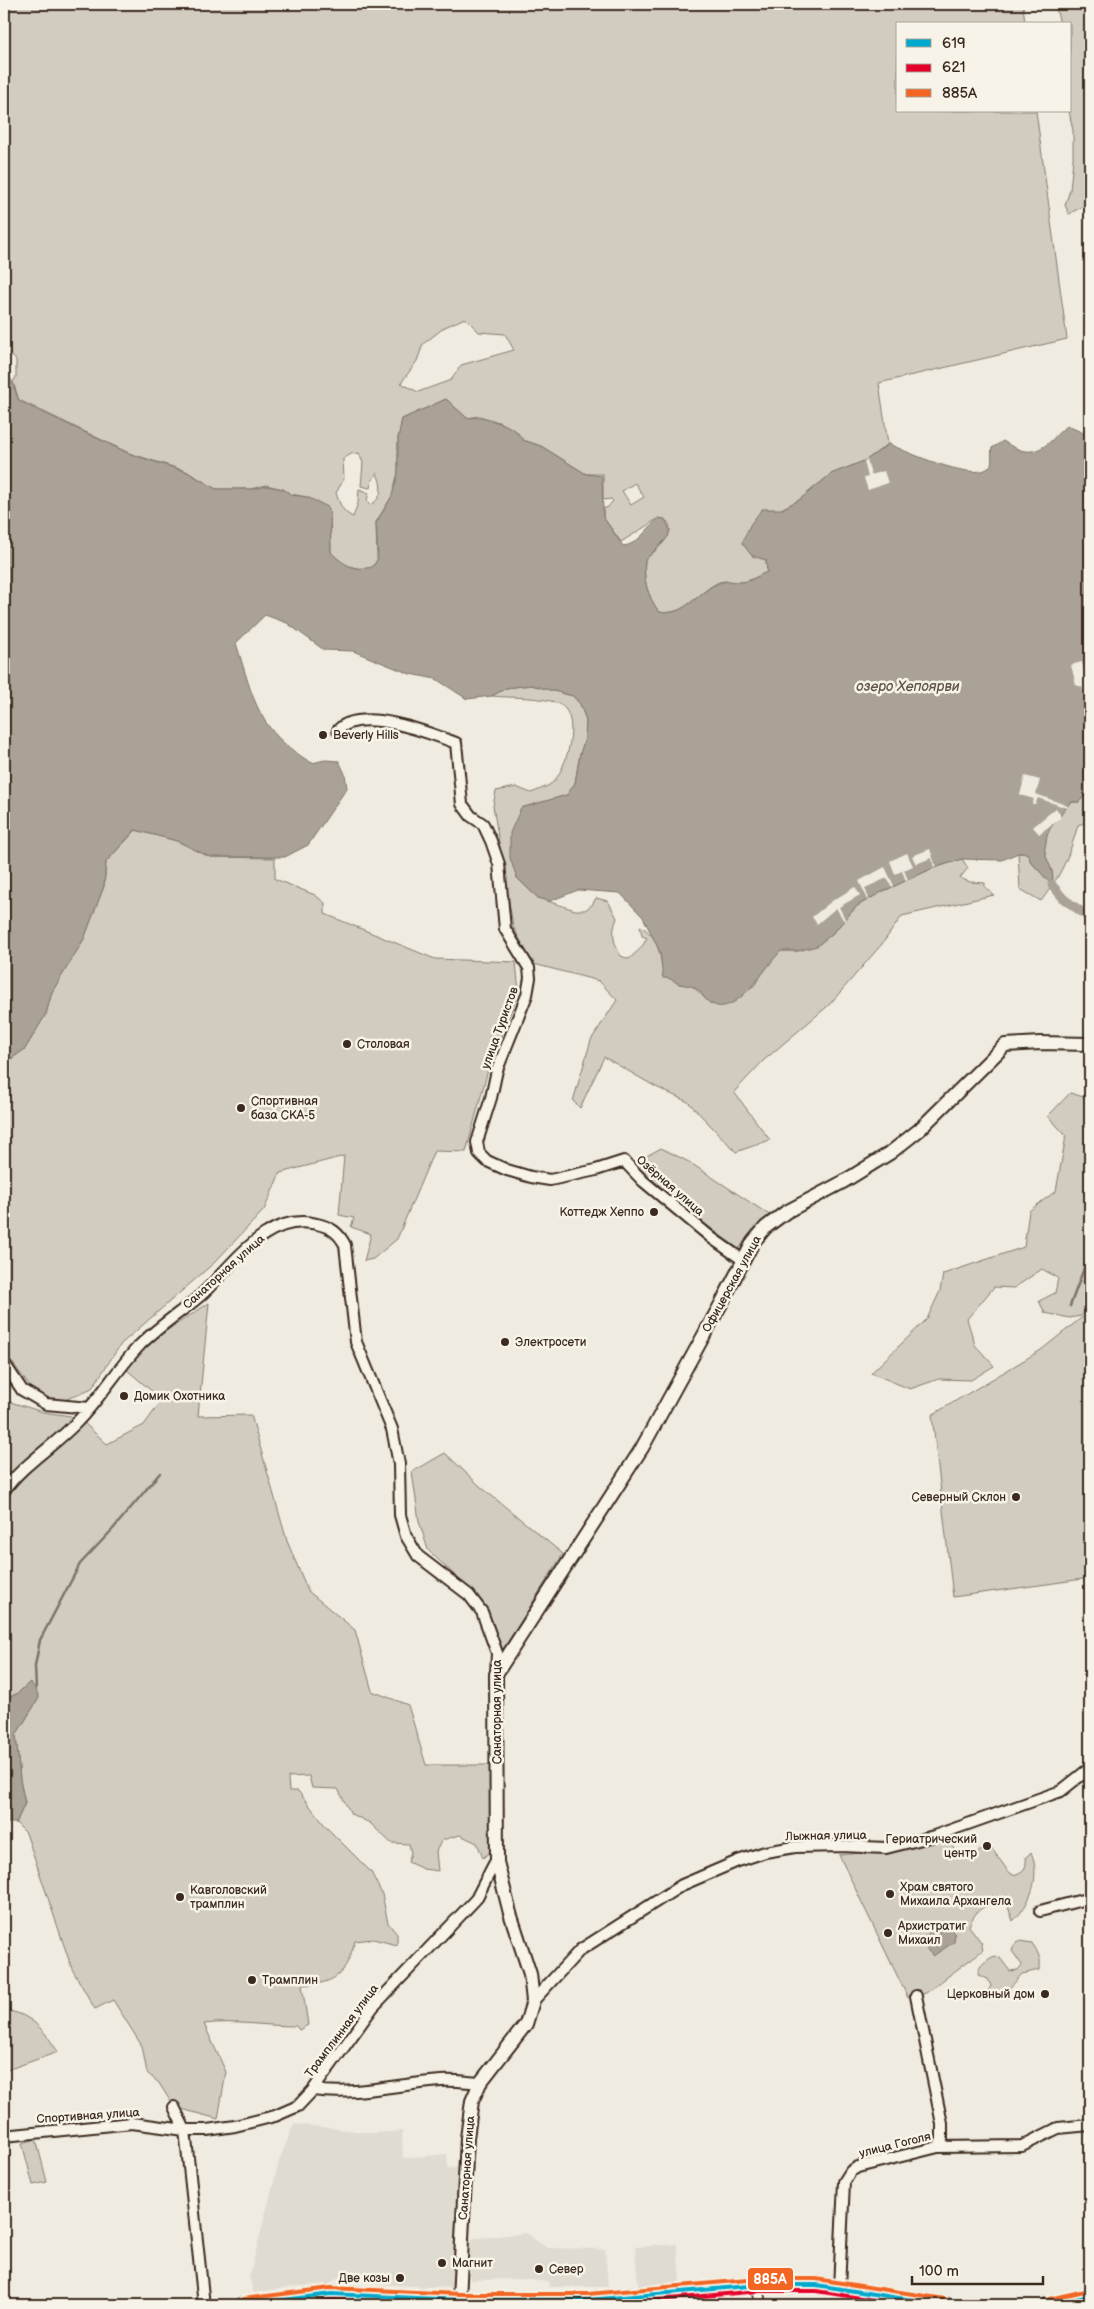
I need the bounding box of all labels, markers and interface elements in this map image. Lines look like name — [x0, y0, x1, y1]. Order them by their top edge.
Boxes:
legend — [896, 22, 1072, 112]
text: 619 — [942, 34, 966, 53]
text: 621 — [942, 58, 966, 77]
text: 885А — [942, 84, 978, 103]
water label: озеро Хепоярви — [856, 678, 960, 695]
place label: Beverly Hills — [333, 728, 399, 743]
marker: Beverly Hills — [317, 729, 329, 741]
street label: улица Туристов — [478, 984, 522, 1071]
place label: Столовая — [357, 1037, 410, 1052]
marker: Столовая — [341, 1038, 353, 1050]
place label: Спортивная база СКА-5 — [251, 1094, 318, 1123]
marker: Спортивная база СКА-5 — [235, 1102, 247, 1114]
street label: Озёрная улица — [633, 1153, 707, 1219]
place label: Коттедж Хеппо — [559, 1205, 644, 1220]
marker: Коттедж Хеппо — [648, 1206, 660, 1218]
street label: Санаторная улица — [180, 1231, 268, 1313]
street label: Офицерская улица — [699, 1233, 765, 1335]
place label: Электросети — [515, 1335, 587, 1350]
marker: Электросети — [499, 1336, 511, 1348]
place label: Домик Охотника — [134, 1389, 225, 1404]
marker: Домик Охотника — [118, 1390, 130, 1402]
place label: Северный Склон — [912, 1490, 1006, 1505]
marker: Северный Склон — [1010, 1491, 1022, 1503]
street label: Санаторная улица — [490, 1660, 505, 1764]
street label: Лыжная улица — [784, 1828, 867, 1844]
place label: Гериатрический центр — [885, 1832, 977, 1861]
marker: Гериатрический центр — [981, 1840, 993, 1852]
place label: Храм святого Михаила Архангела — [900, 1880, 1011, 1909]
place label: Кавголовский трамплин — [190, 1883, 267, 1912]
marker: Храм святого Михаила Архангела — [884, 1888, 896, 1900]
marker: Кавголовский трамплин — [174, 1891, 186, 1903]
place label: Архистратиг Михаил — [897, 1919, 967, 1948]
marker: Архистратиг Михаил — [882, 1927, 894, 1939]
place label: Трамплин — [262, 1973, 318, 1988]
marker: Трамплин — [246, 1974, 258, 1986]
street label: Трамплинная улица — [302, 1981, 382, 2081]
place label: Церковный дом — [947, 1987, 1035, 2002]
marker: Церковный дом — [1039, 1988, 1051, 2000]
street label: Спортивная улица — [36, 2105, 140, 2127]
street label: Санаторная улица — [456, 2115, 478, 2221]
street label: улица Гоголя — [858, 2129, 933, 2161]
scale bar — [912, 2254, 1043, 2286]
place label: Магнит — [452, 2256, 493, 2271]
marker: Магнит — [436, 2257, 448, 2269]
place label: Север — [549, 2262, 584, 2277]
text: 100 m — [919, 2262, 959, 2281]
marker: Север — [533, 2263, 545, 2275]
line badge: 885А — [747, 2267, 794, 2291]
place label: Две козы — [339, 2271, 390, 2286]
text: 885А — [753, 2271, 787, 2288]
marker: Две козы — [394, 2272, 406, 2284]

